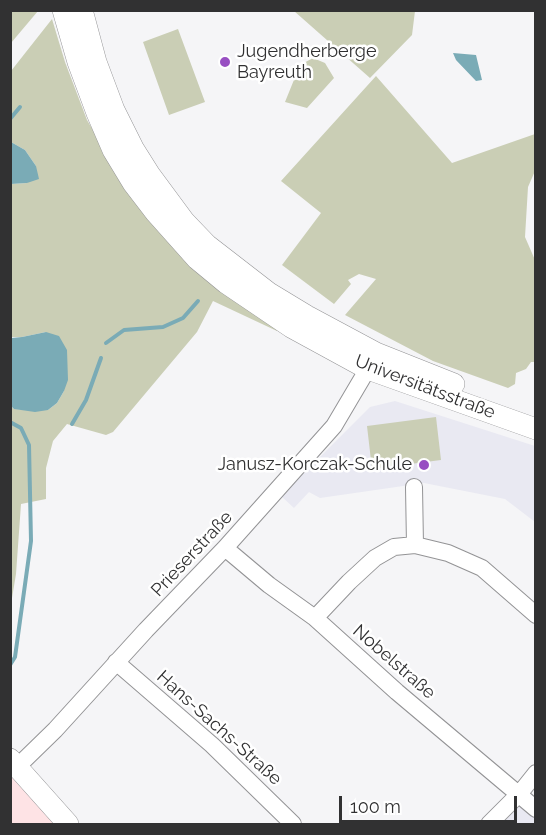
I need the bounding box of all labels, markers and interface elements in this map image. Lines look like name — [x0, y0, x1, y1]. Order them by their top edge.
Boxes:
place label: Jugendherberge Bayreuth — [237, 41, 376, 84]
marker: Jugendherberge Bayreuth — [218, 55, 232, 69]
street label: Universitätsstraße — [352, 350, 498, 424]
place label: Janusz-Korczak-Schule — [218, 454, 412, 476]
marker: Janusz-Korczak-Schule — [417, 458, 431, 472]
street label: Prieserstraße — [147, 507, 237, 601]
street label: Nobelstraße — [348, 620, 440, 704]
street label: Hans-Sachs-Straße — [152, 666, 286, 790]
scale bar — [342, 784, 520, 822]
text: 100 m — [350, 796, 401, 817]

